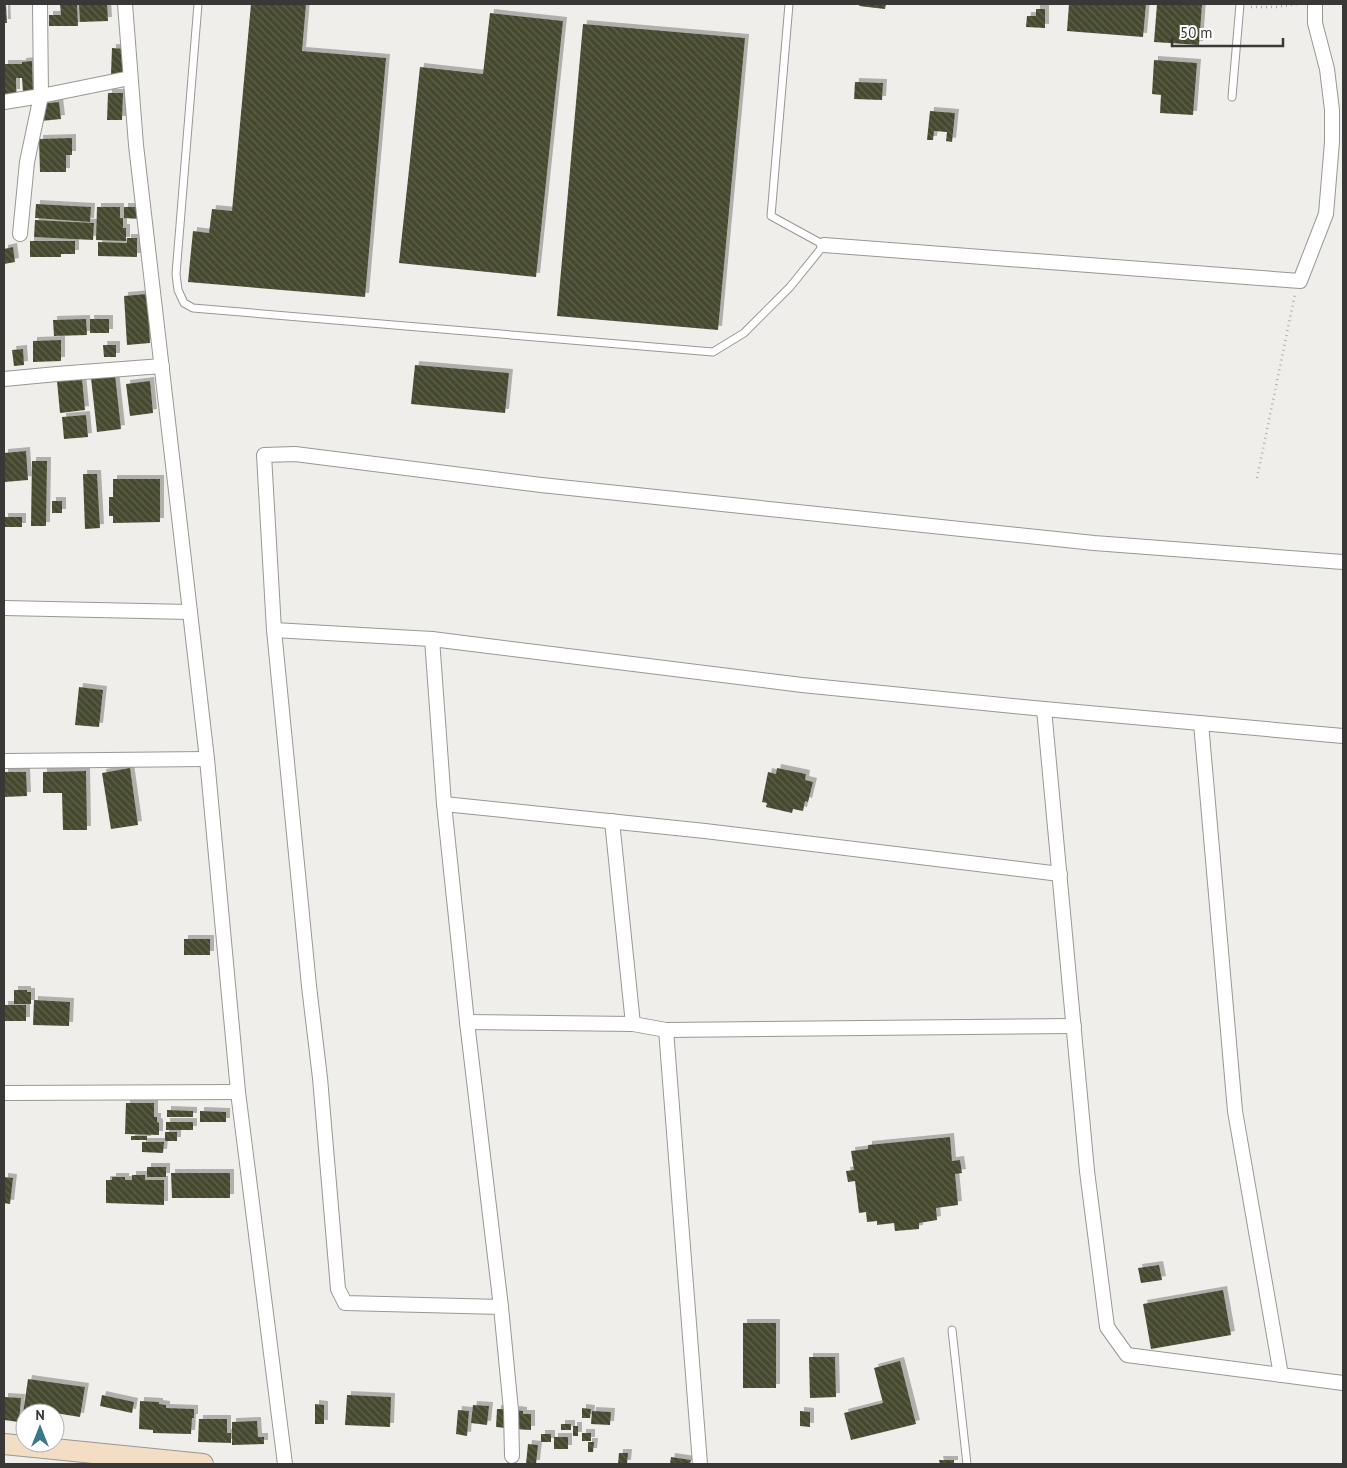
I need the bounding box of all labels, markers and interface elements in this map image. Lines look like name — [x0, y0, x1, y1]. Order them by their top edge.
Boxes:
scale bar — [1172, 15, 1283, 47]
text: 50 m — [1180, 23, 1213, 42]
north arrow — [15, 1403, 65, 1453]
text: N — [35, 1406, 45, 1424]

